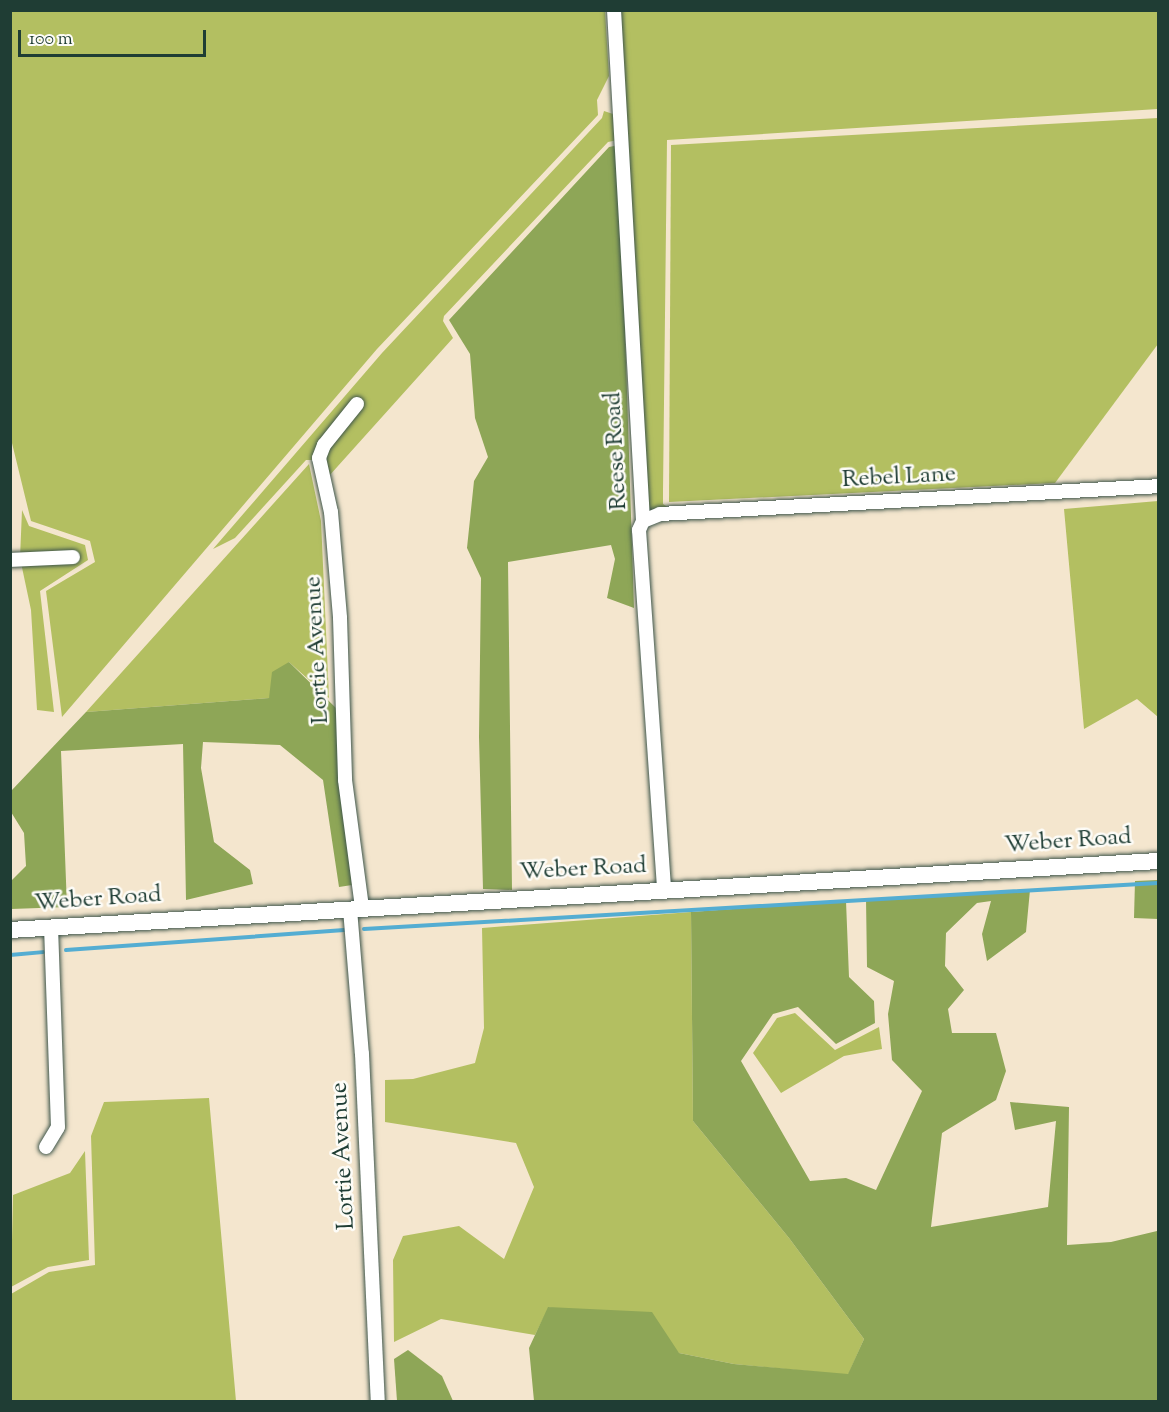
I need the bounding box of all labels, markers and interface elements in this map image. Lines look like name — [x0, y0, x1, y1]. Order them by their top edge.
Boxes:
scale bar — [21, 18, 208, 56]
text: 100 m — [29, 27, 73, 53]
street label: Reese Road — [600, 391, 634, 511]
street label: Rebel Lane — [841, 461, 957, 495]
street label: Lortie Avenue — [300, 575, 336, 725]
street label: Weber Road — [1003, 823, 1133, 861]
street label: Weber Road — [519, 852, 647, 888]
street label: Weber Road — [33, 881, 163, 919]
street label: Lortie Avenue — [326, 1081, 362, 1231]

